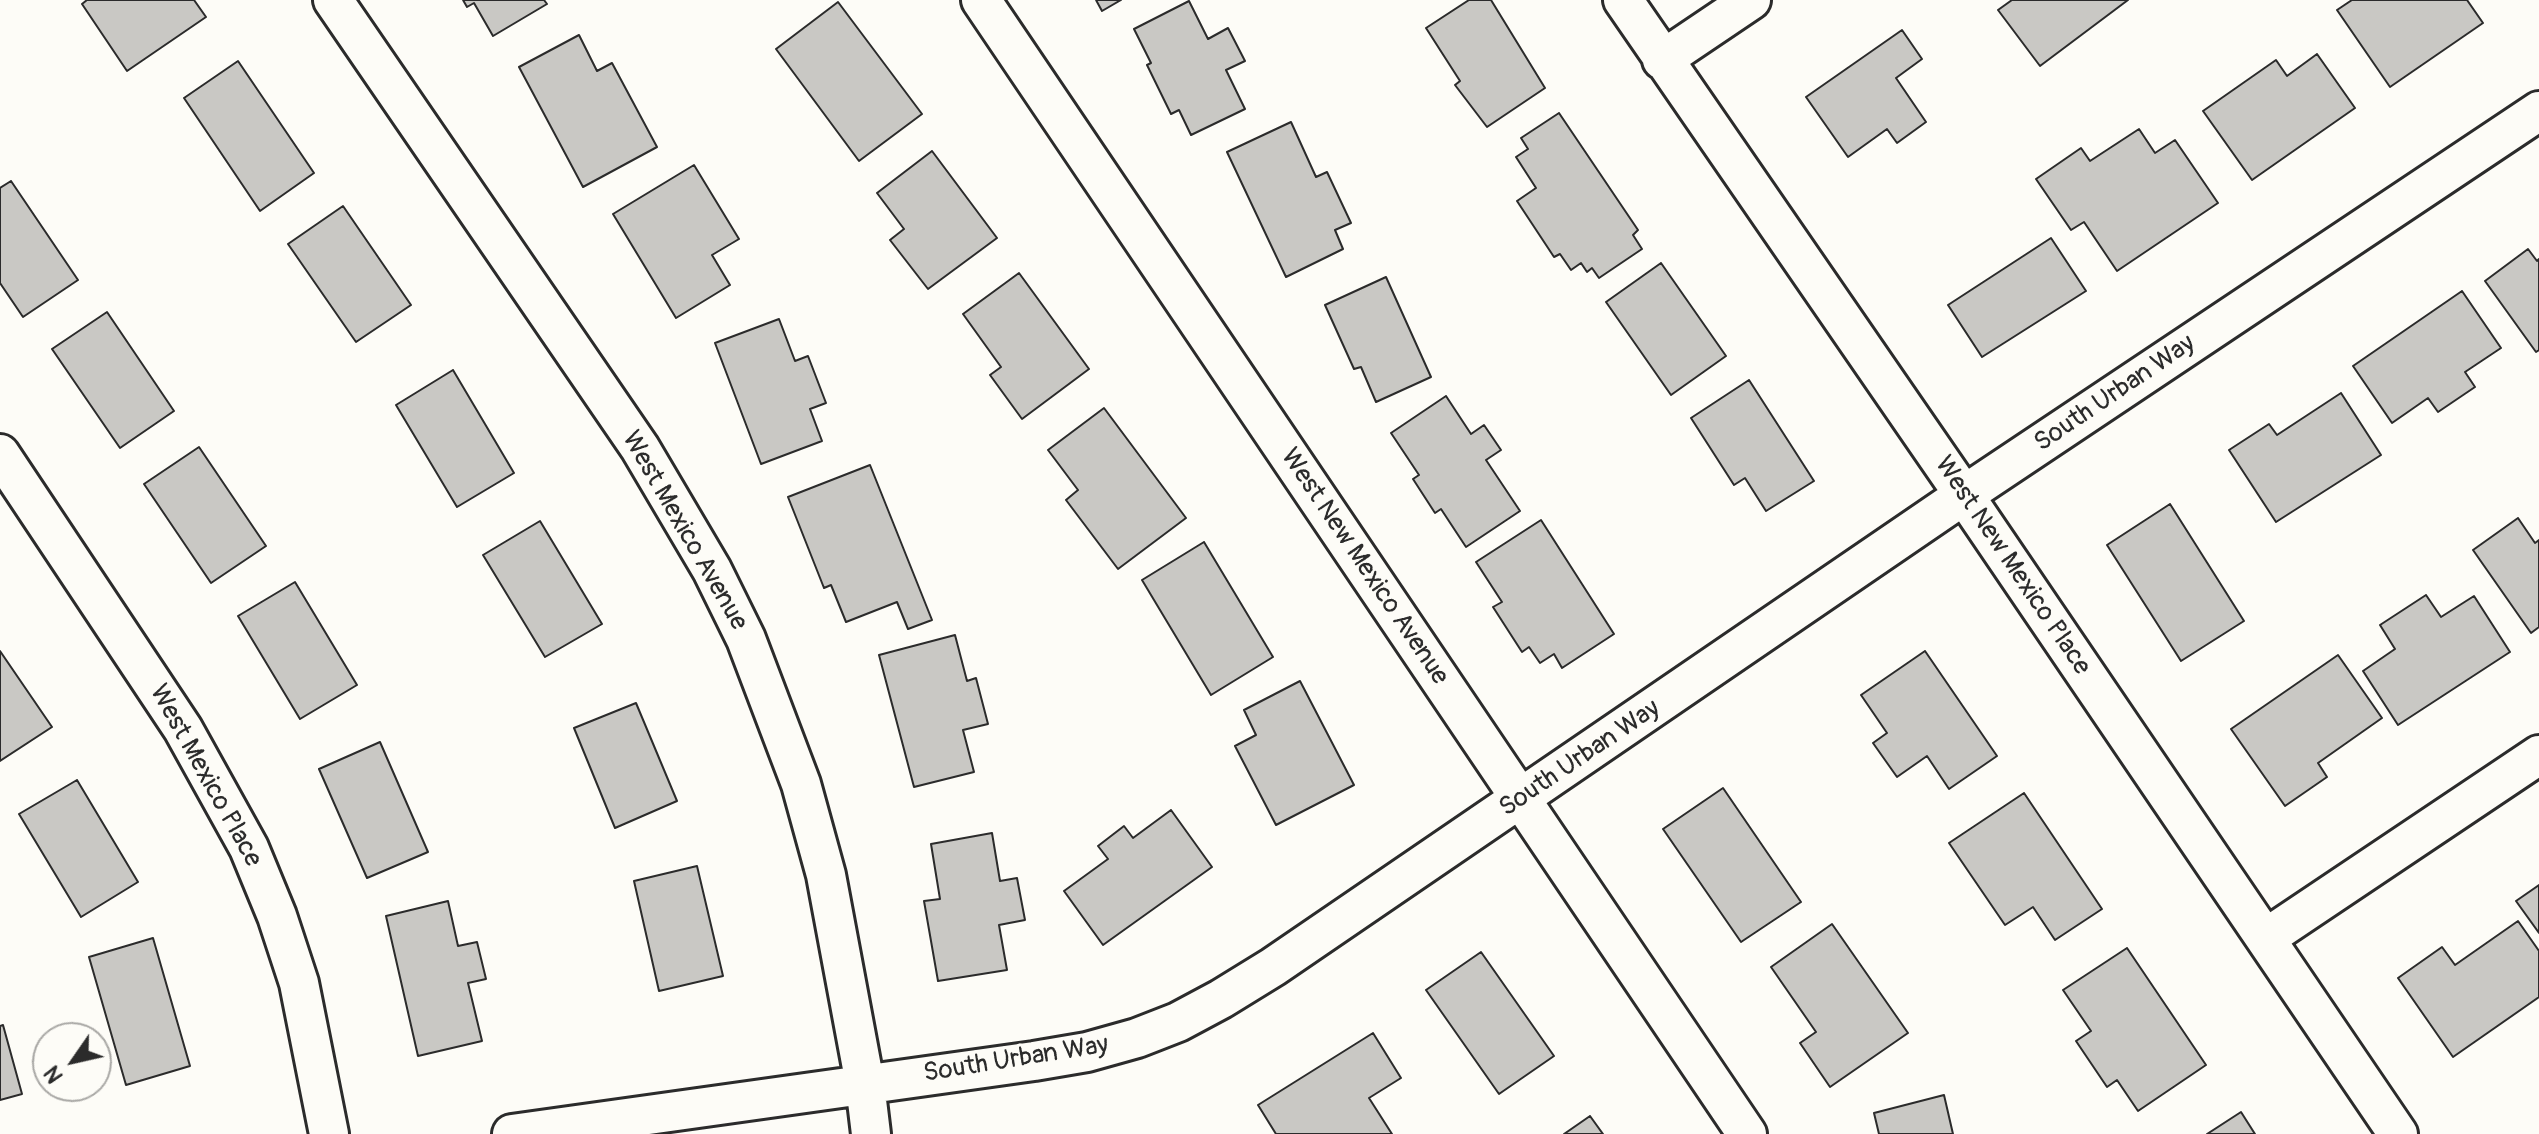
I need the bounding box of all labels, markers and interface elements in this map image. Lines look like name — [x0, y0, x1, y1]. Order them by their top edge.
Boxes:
street label: South Urban Way — [2029, 329, 2201, 459]
street label: West Mexico Avenue — [614, 426, 754, 636]
street label: West New Mexico Avenue — [1273, 443, 1455, 691]
street label: West New Mexico Place — [1927, 451, 2097, 681]
street label: West Mexico Place — [142, 679, 268, 873]
street label: South Urban Way — [1494, 694, 1666, 824]
north arrow — [32, 1022, 112, 1102]
street label: South Urban Way — [921, 1030, 1111, 1090]
text: N — [38, 1060, 70, 1088]

